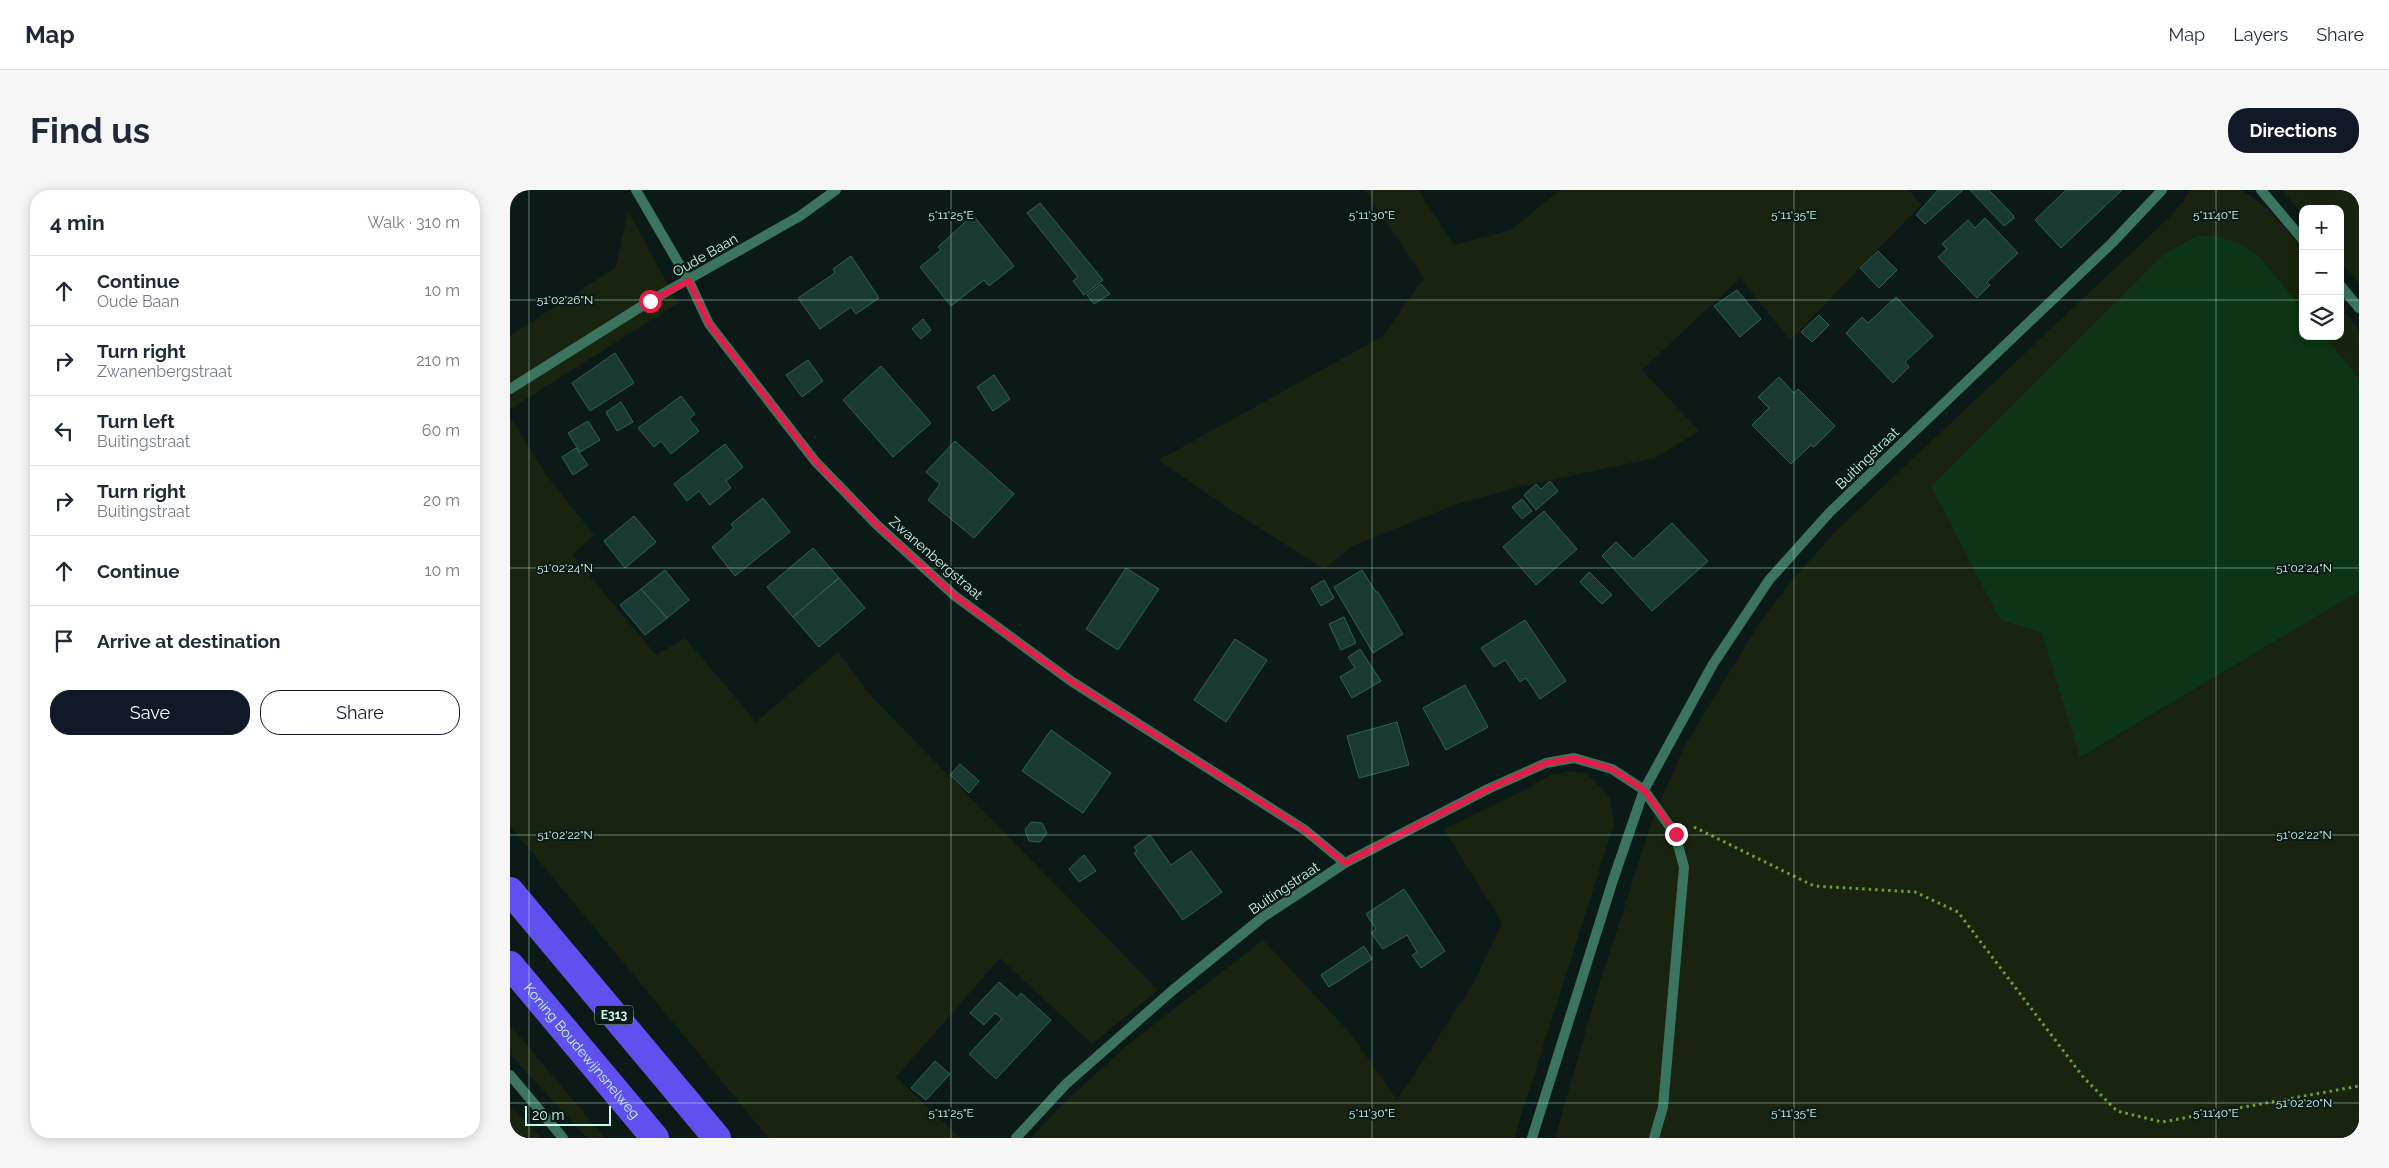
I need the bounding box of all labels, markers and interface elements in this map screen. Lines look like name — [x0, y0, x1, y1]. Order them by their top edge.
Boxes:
text: Map — [25, 20, 75, 49]
text: Map — [2169, 24, 2205, 45]
text: Layers — [2233, 24, 2288, 45]
text: Share — [2316, 24, 2364, 45]
button: Directions — [2228, 108, 2359, 153]
text: Find us — [30, 110, 150, 151]
map controls — [2299, 205, 2344, 340]
button: + — [2299, 205, 2344, 250]
text: 5°11'25"E — [928, 208, 974, 222]
text: 5°11'30"E — [1349, 208, 1395, 222]
text: 5°11'35"E — [1771, 208, 1817, 222]
text: 5°11'40"E — [2193, 208, 2239, 222]
text: 4 min — [50, 210, 105, 235]
text: Walk · 310 m — [367, 213, 460, 232]
street label: Oude Baan — [670, 230, 740, 280]
button: − — [2299, 250, 2344, 295]
text: Continue — [97, 270, 180, 292]
icon: ahead — [50, 277, 78, 305]
text: 10 m — [425, 281, 460, 300]
route start — [639, 290, 662, 313]
text: Oude Baan — [97, 292, 179, 311]
text: 51°02'26"N — [537, 293, 593, 307]
button: layers — [2299, 295, 2344, 340]
text: Turn right — [97, 340, 186, 362]
icon: right — [50, 347, 78, 375]
text: 210 m — [416, 351, 460, 370]
text: Zwanenbergstraat — [97, 362, 232, 381]
text: Turn left — [97, 410, 174, 432]
icon: left — [50, 417, 78, 445]
text: 60 m — [422, 421, 460, 440]
street label: Buitingstraat — [1832, 424, 1902, 492]
text: Buitingstraat — [97, 432, 190, 451]
text: Turn right — [97, 480, 186, 502]
icon: right — [50, 487, 78, 515]
text: 20 m — [423, 491, 460, 510]
text: Buitingstraat — [97, 502, 190, 521]
street label: Zwanenbergstraat — [886, 513, 986, 603]
icon: ahead — [50, 557, 78, 585]
text: Continue — [97, 560, 180, 582]
text: 10 m — [425, 561, 460, 580]
text: 51°02'24"N — [537, 561, 593, 575]
text: 51°02'24"N — [2276, 561, 2332, 575]
icon: arrive — [50, 627, 78, 655]
text: Arrive at destination — [97, 630, 281, 652]
button: Save — [50, 690, 250, 735]
button: Share — [260, 690, 460, 735]
route end — [1665, 823, 1688, 846]
text: 51°02'22"N — [537, 828, 593, 842]
text: 51°02'22"N — [2276, 828, 2332, 842]
street label: Buitingstraat — [1246, 858, 1323, 917]
street label: Koning Boudewijnsnelweg — [521, 980, 643, 1122]
road number: E313 — [595, 1006, 633, 1024]
text: 51°02'20"N — [2276, 1096, 2332, 1110]
scale bar — [525, 1103, 611, 1126]
text: 5°11'25"E — [928, 1106, 974, 1120]
text: 5°11'30"E — [1349, 1106, 1395, 1120]
text: 5°11'35"E — [1771, 1106, 1817, 1120]
text: 5°11'40"E — [2193, 1106, 2239, 1120]
text: 20 m — [532, 1107, 564, 1123]

